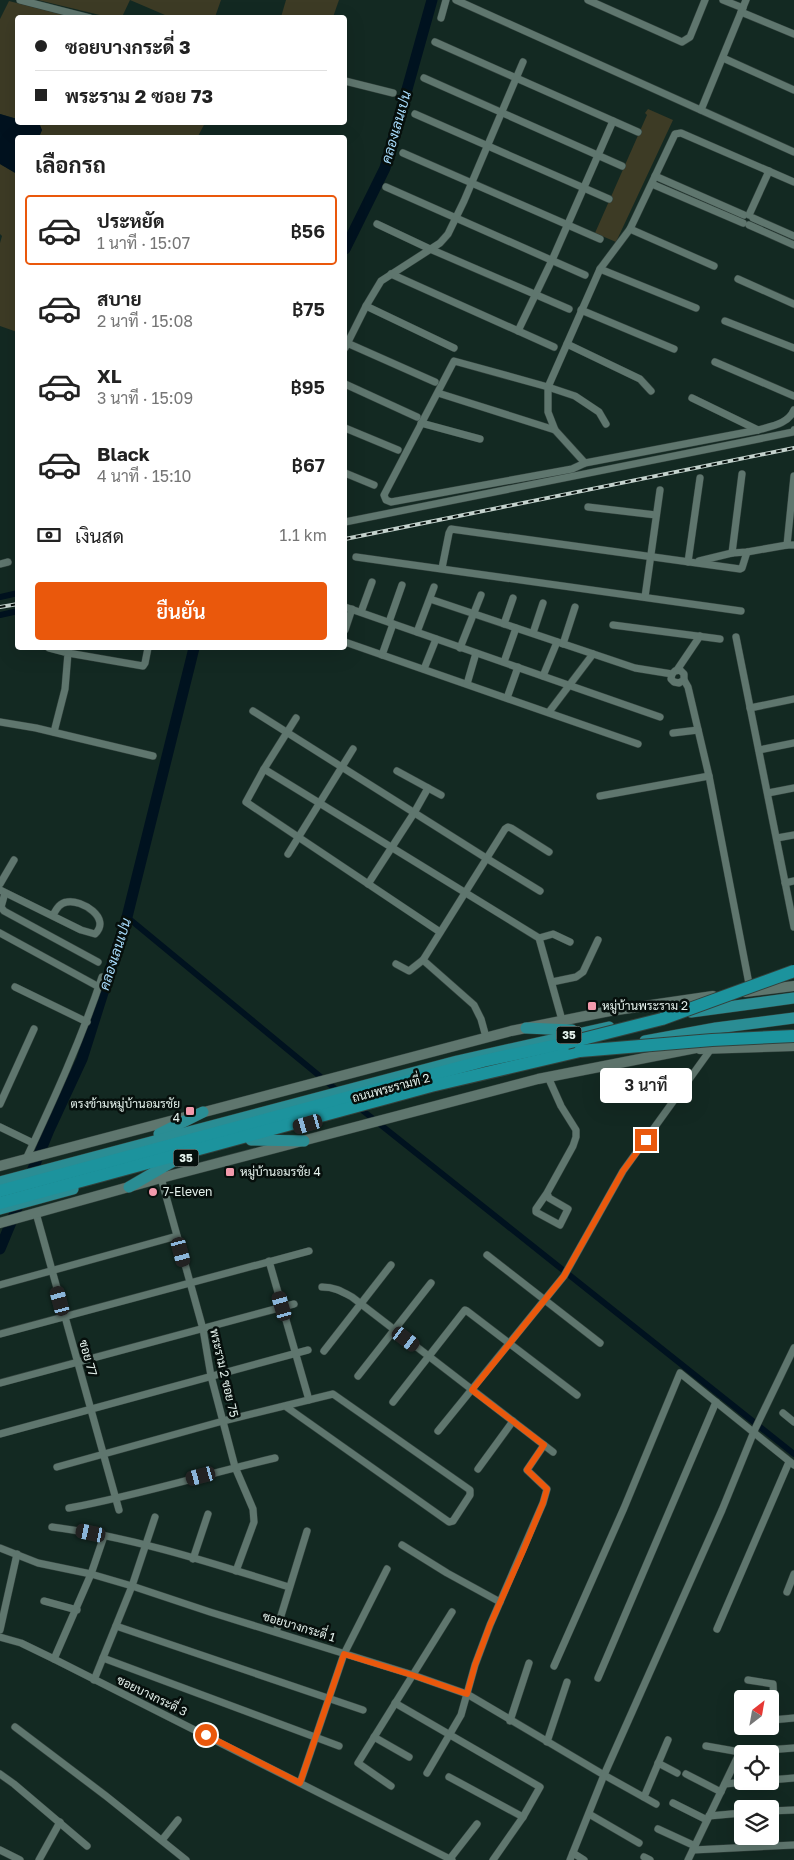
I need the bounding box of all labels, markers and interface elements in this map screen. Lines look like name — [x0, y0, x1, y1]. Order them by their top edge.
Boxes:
text: ซอยบางกระดี่ 3 — [65, 35, 191, 58]
text: พระราม 2 ซอย 73 — [65, 84, 213, 107]
water label: คลองเลนเปน — [377, 88, 414, 165]
text: เลือกรถ — [35, 151, 106, 178]
icon: car — [37, 208, 82, 253]
text: ประหยัด — [97, 209, 165, 232]
text: ฿56 — [290, 219, 325, 242]
text: 1 นาที · 15:07 — [97, 233, 190, 253]
icon: car — [37, 286, 82, 331]
text: สบาย — [97, 287, 142, 310]
text: ฿75 — [292, 297, 325, 320]
text: 2 นาที · 15:08 — [97, 311, 193, 331]
icon: car — [37, 364, 82, 409]
text: XL — [97, 364, 122, 387]
text: ฿95 — [290, 375, 325, 398]
text: 3 นาที · 15:09 — [97, 388, 193, 408]
icon: car — [37, 442, 82, 487]
text: Black — [97, 442, 150, 465]
text: ฿67 — [292, 453, 325, 476]
text: 4 นาที · 15:10 — [97, 466, 192, 486]
icon: cash — [35, 521, 63, 549]
text: เงินสด — [75, 524, 124, 547]
text: 1.1 km — [279, 525, 327, 545]
button: ยืนยัน — [35, 582, 327, 640]
water label: คลองเลนเปน — [95, 916, 134, 992]
place label: หมู่บ้านพระราม 2 — [602, 998, 688, 1014]
marker: หมู่บ้านพระราม 2 — [586, 1000, 598, 1012]
road number: 35 — [556, 1026, 582, 1044]
street label: ถนนพระรามที่ 2 — [350, 1067, 431, 1105]
callout: 3 นาที — [600, 1068, 692, 1102]
text: 3 นาที — [625, 1075, 667, 1095]
place label: ตรงข้ามหมู่บ้านอมรชัย 4 — [71, 1096, 180, 1125]
marker: ตรงข้ามหมู่บ้านอมรชัย 4 — [184, 1105, 196, 1117]
car — [291, 1113, 324, 1135]
route end — [635, 1129, 657, 1151]
road number: 35 — [174, 1150, 198, 1166]
place label: หมู่บ้านอมรชัย 4 — [240, 1164, 321, 1180]
marker: หมู่บ้านอมรชัย 4 — [224, 1166, 236, 1178]
place label: 7-Eleven — [163, 1184, 213, 1199]
marker: 7-Eleven — [147, 1186, 159, 1198]
car — [169, 1236, 192, 1268]
car — [48, 1285, 71, 1317]
car — [270, 1290, 293, 1322]
car — [389, 1324, 422, 1354]
street label: พระราม 2 ซอย 75 — [207, 1327, 242, 1419]
street label: ซอย 77 — [76, 1338, 101, 1378]
car — [184, 1465, 217, 1487]
car — [74, 1523, 107, 1543]
street label: ซอยบางกระดี่ 1 — [261, 1605, 338, 1645]
street label: ซอยบางกระดี่ 3 — [115, 1669, 191, 1719]
north arrow — [734, 1690, 779, 1735]
map controls — [734, 1690, 779, 1845]
route start — [195, 1724, 217, 1746]
button: locate — [734, 1745, 779, 1790]
button: layers — [734, 1800, 779, 1845]

